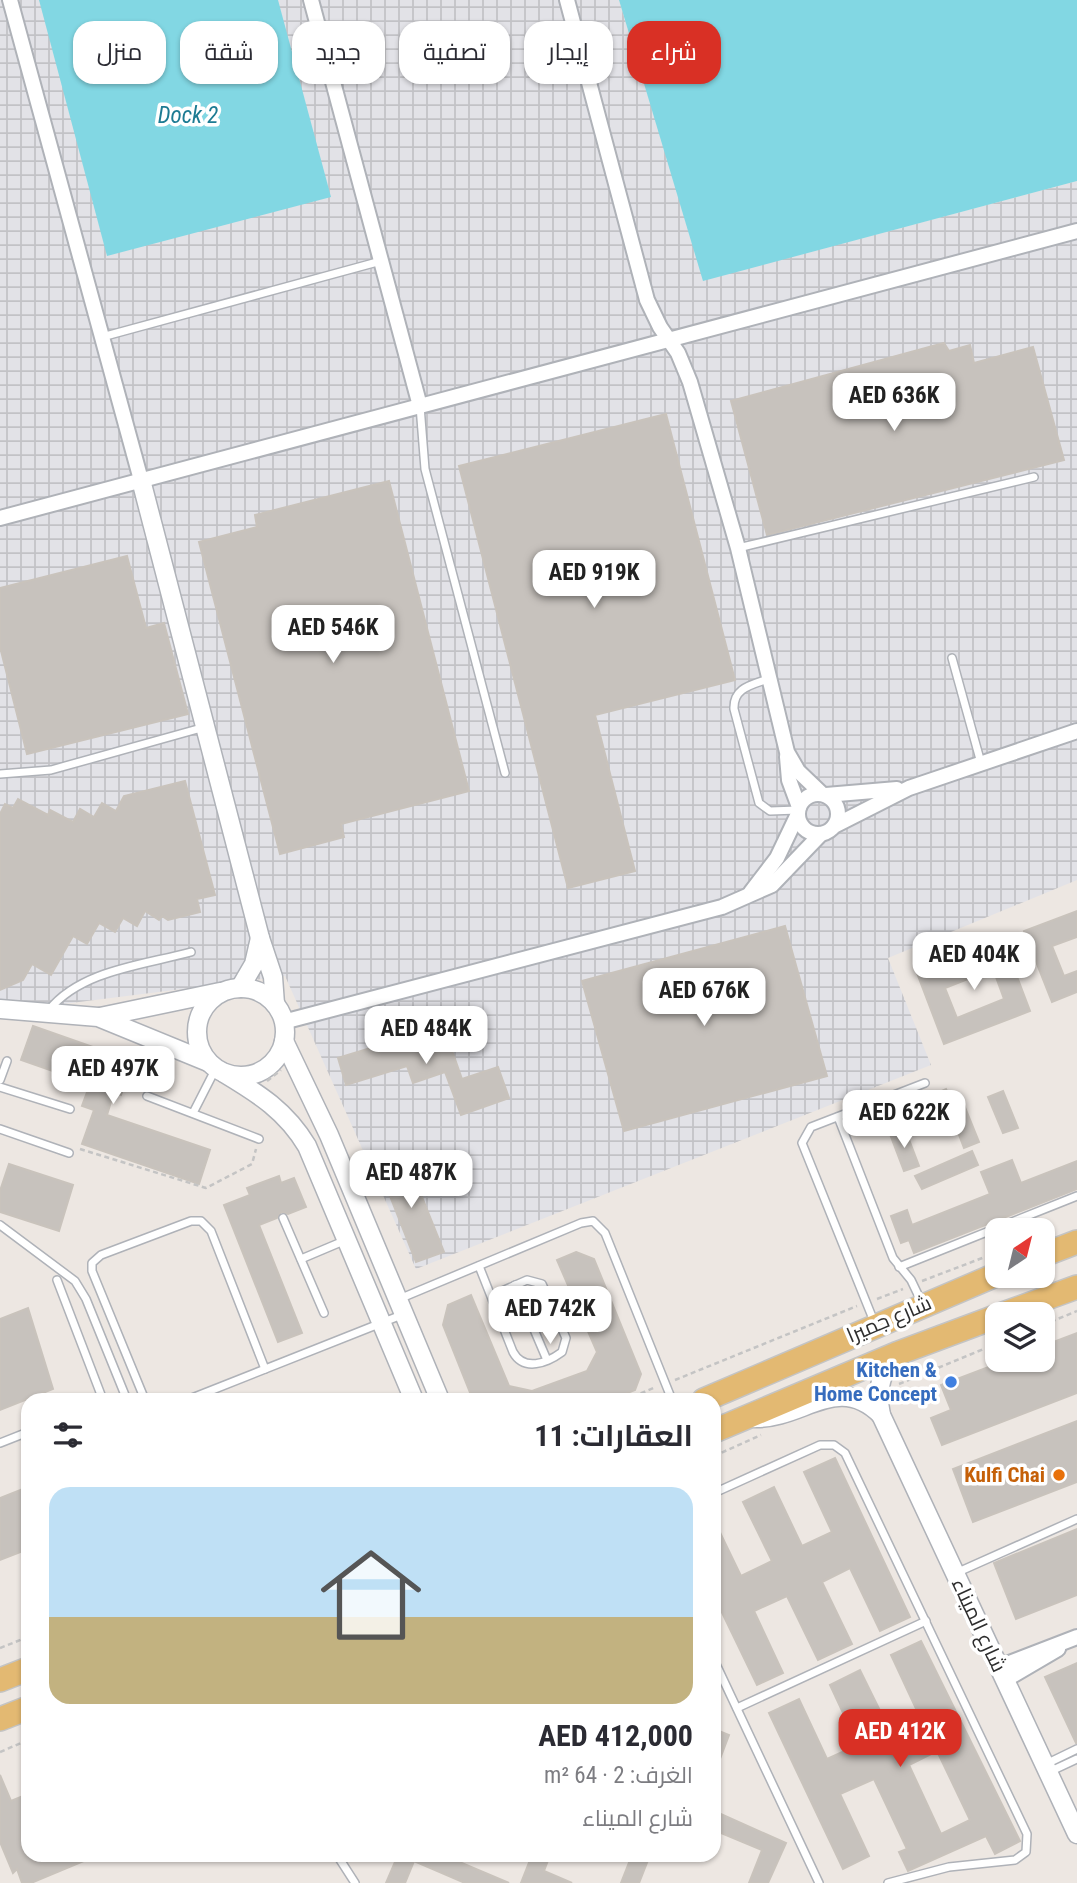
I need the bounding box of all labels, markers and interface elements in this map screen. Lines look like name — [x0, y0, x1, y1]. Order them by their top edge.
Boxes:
chip: منزل — [73, 21, 166, 84]
chip: شقة — [180, 21, 278, 84]
chip: جديد — [292, 21, 385, 84]
chip: تصفية — [399, 21, 510, 84]
chip: إيجار — [524, 21, 613, 84]
chip: شراء — [627, 21, 721, 84]
water label: Dock 2 — [158, 102, 218, 129]
pin: AED 636K — [822, 374, 966, 433]
text: AED 636K — [849, 382, 939, 409]
pin: AED 919K — [522, 550, 666, 610]
text: AED 919K — [549, 559, 639, 586]
pin: AED 546K — [261, 606, 405, 665]
text: AED 546K — [288, 614, 378, 641]
pin: AED 404K — [902, 932, 1046, 992]
text: AED 404K — [929, 941, 1019, 968]
pin: AED 676K — [632, 968, 776, 1028]
text: AED 676K — [659, 977, 749, 1004]
pin: AED 484K — [354, 1006, 498, 1066]
text: AED 484K — [381, 1015, 471, 1042]
pin: AED 497K — [41, 1046, 185, 1106]
text: AED 497K — [68, 1055, 158, 1082]
pin: AED 622K — [832, 1090, 976, 1150]
text: AED 622K — [859, 1099, 949, 1126]
pin: AED 487K — [339, 1150, 483, 1210]
text: AED 487K — [366, 1159, 456, 1186]
north arrow — [985, 1218, 1055, 1288]
map controls — [985, 1218, 1055, 1372]
pin: AED 742K — [478, 1286, 622, 1346]
street label: شارع جميرا — [843, 1290, 936, 1349]
text: AED 742K — [505, 1295, 595, 1322]
button: layers — [985, 1302, 1055, 1372]
place label: Kitchen & Home Concept — [814, 1358, 937, 1406]
marker: Kitchen & Home Concept — [943, 1374, 959, 1390]
icon: filters — [49, 1416, 87, 1454]
text: العقارات: 11 — [534, 1418, 693, 1453]
place label: Kulfi Chai — [964, 1463, 1045, 1487]
marker: Kulfi Chai — [1051, 1467, 1067, 1483]
icon: home — [308, 1532, 434, 1658]
street label: شارع الميناء — [945, 1574, 1011, 1677]
pin: AED 412K — [828, 1710, 972, 1769]
text: AED 412,000 — [538, 1718, 693, 1753]
text: AED 412K — [855, 1718, 945, 1745]
text: الغرف: 2 · 64 m² — [544, 1762, 693, 1789]
text: شارع الميناء — [582, 1805, 693, 1832]

